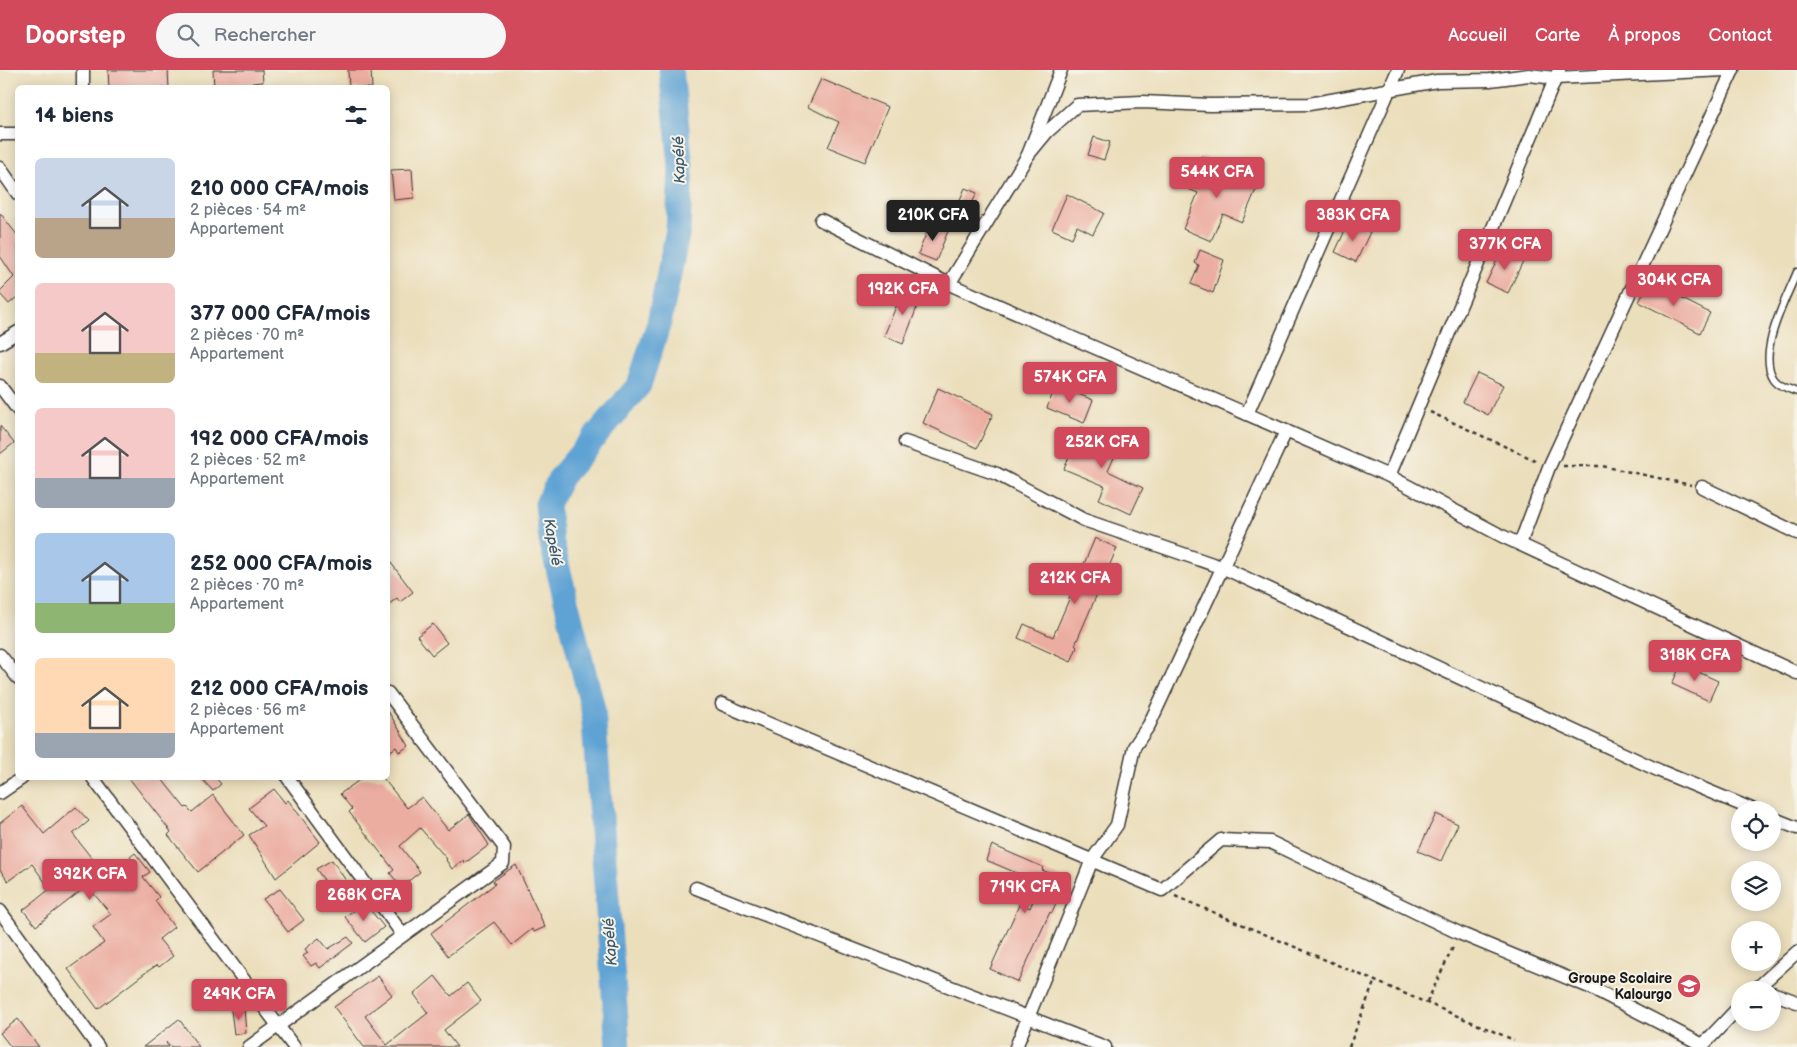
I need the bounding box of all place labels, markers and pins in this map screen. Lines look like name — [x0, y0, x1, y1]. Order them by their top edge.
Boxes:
pin: 544K CFA — [1165, 156, 1269, 199]
pin: 210K CFA — [881, 200, 985, 242]
pin: 383K CFA — [1301, 200, 1405, 242]
pin: 377K CFA — [1453, 228, 1557, 271]
pin: 304K CFA — [1622, 264, 1726, 307]
pin: 192K CFA — [851, 274, 955, 316]
pin: 574K CFA — [1018, 362, 1122, 404]
pin: 252K CFA — [1050, 426, 1154, 469]
pin: 212K CFA — [1023, 562, 1127, 605]
pin: 318K CFA — [1643, 640, 1747, 682]
pin: 392K CFA — [38, 858, 142, 901]
pin: 719K CFA — [973, 872, 1077, 914]
pin: 268K CFA — [312, 880, 416, 922]
place label: Groupe Scolaire Kalourgo — [1568, 970, 1672, 1003]
school or university icon: Groupe Scolaire Kalourgo — [1676, 973, 1702, 999]
pin: 249K CFA — [187, 978, 291, 1021]

